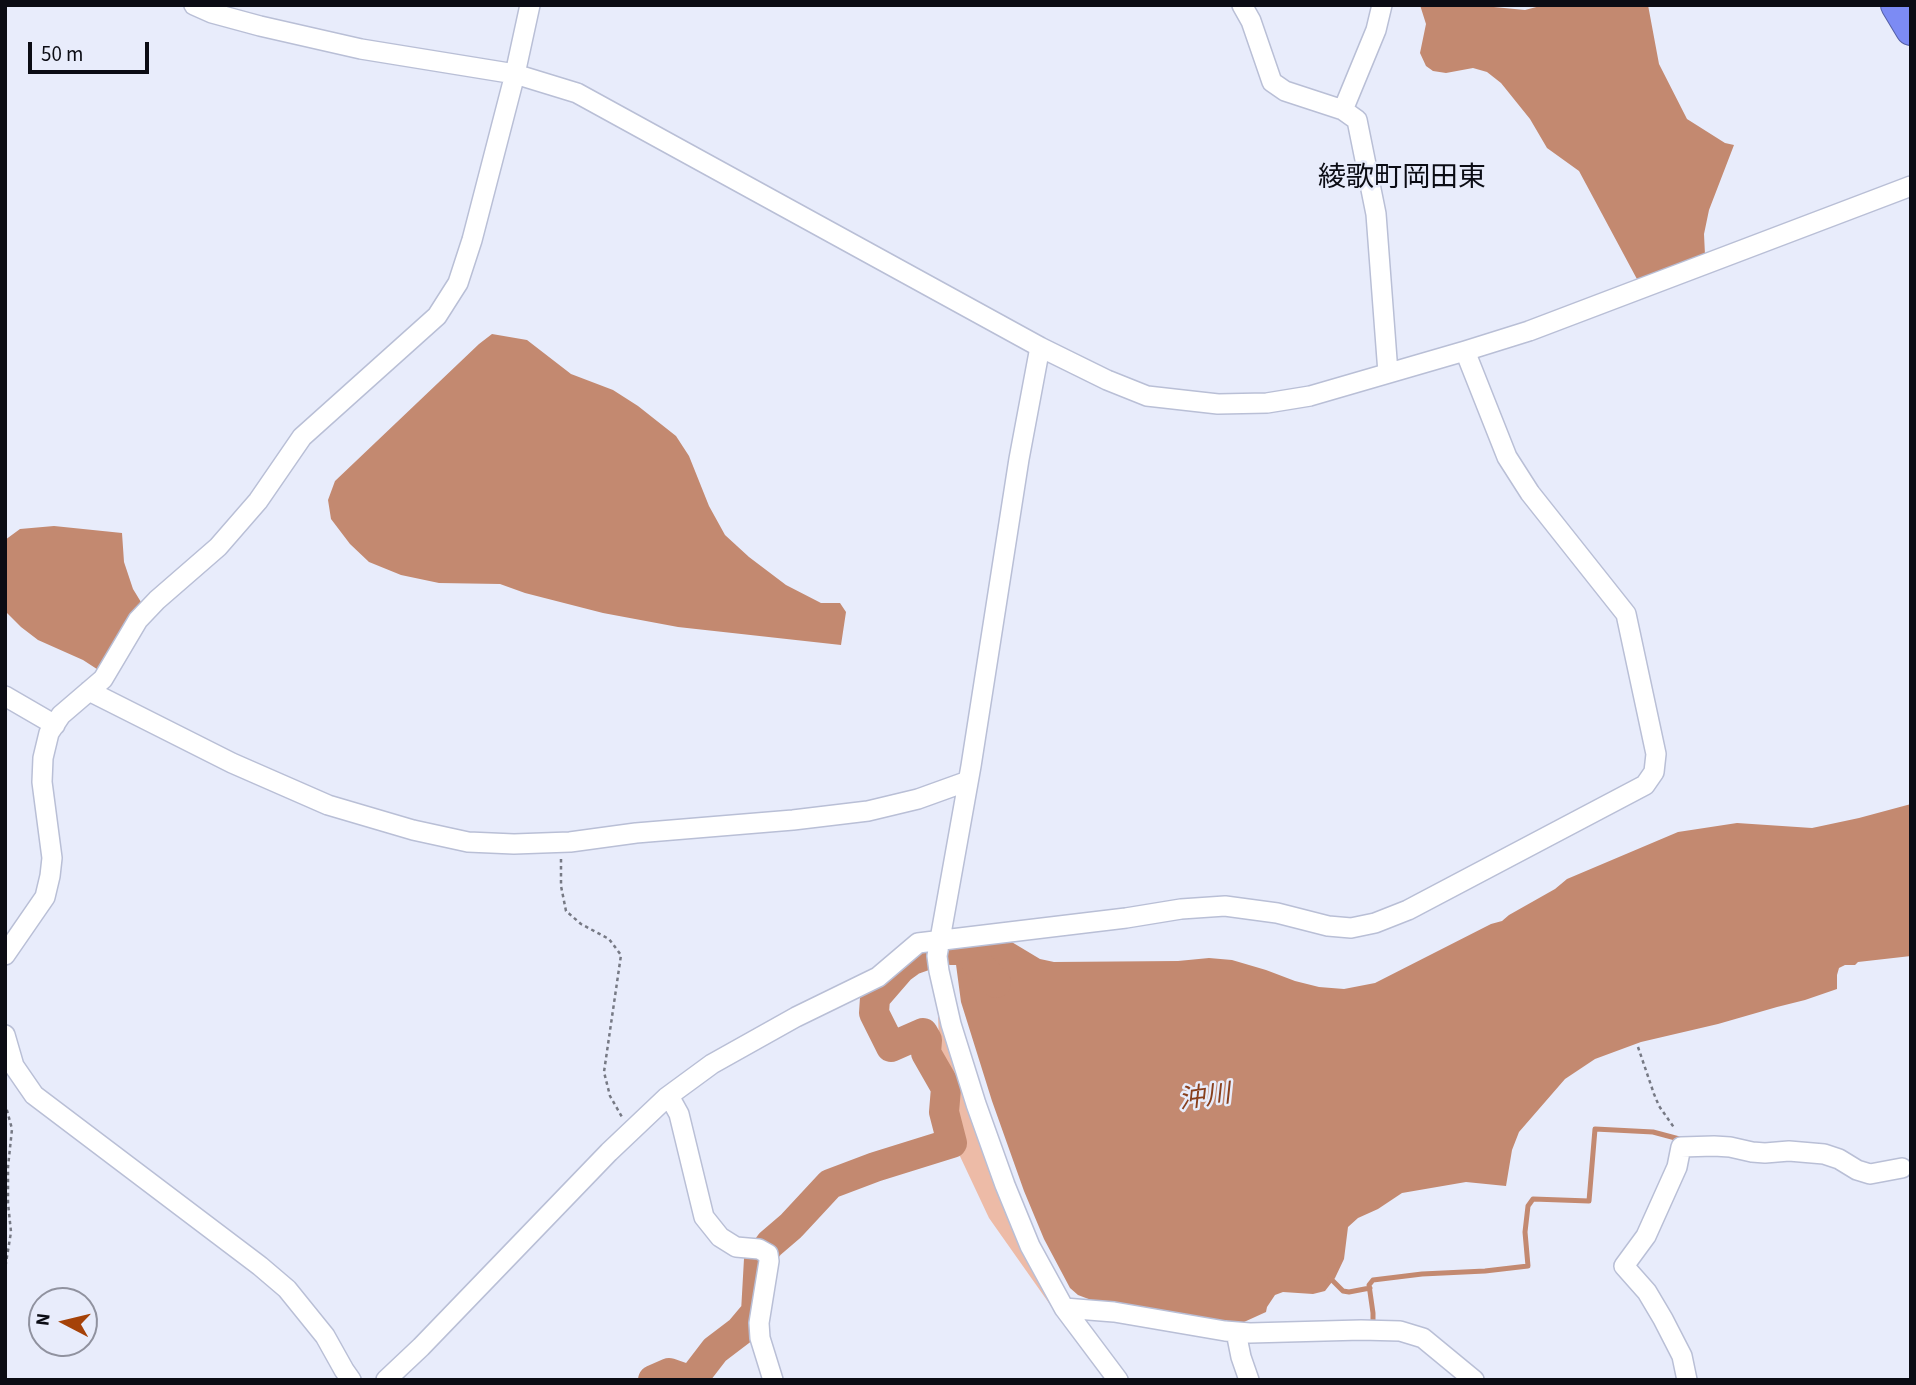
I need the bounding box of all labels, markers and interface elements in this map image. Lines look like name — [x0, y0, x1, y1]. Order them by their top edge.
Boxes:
scale bar — [32, 28, 152, 72]
text: 50 m — [41, 39, 83, 69]
district label: 綾歌町岡田東 — [1318, 163, 1486, 197]
water label: 沖川 — [1177, 1080, 1233, 1118]
north arrow — [28, 1287, 98, 1357]
text: N — [29, 1312, 58, 1328]

